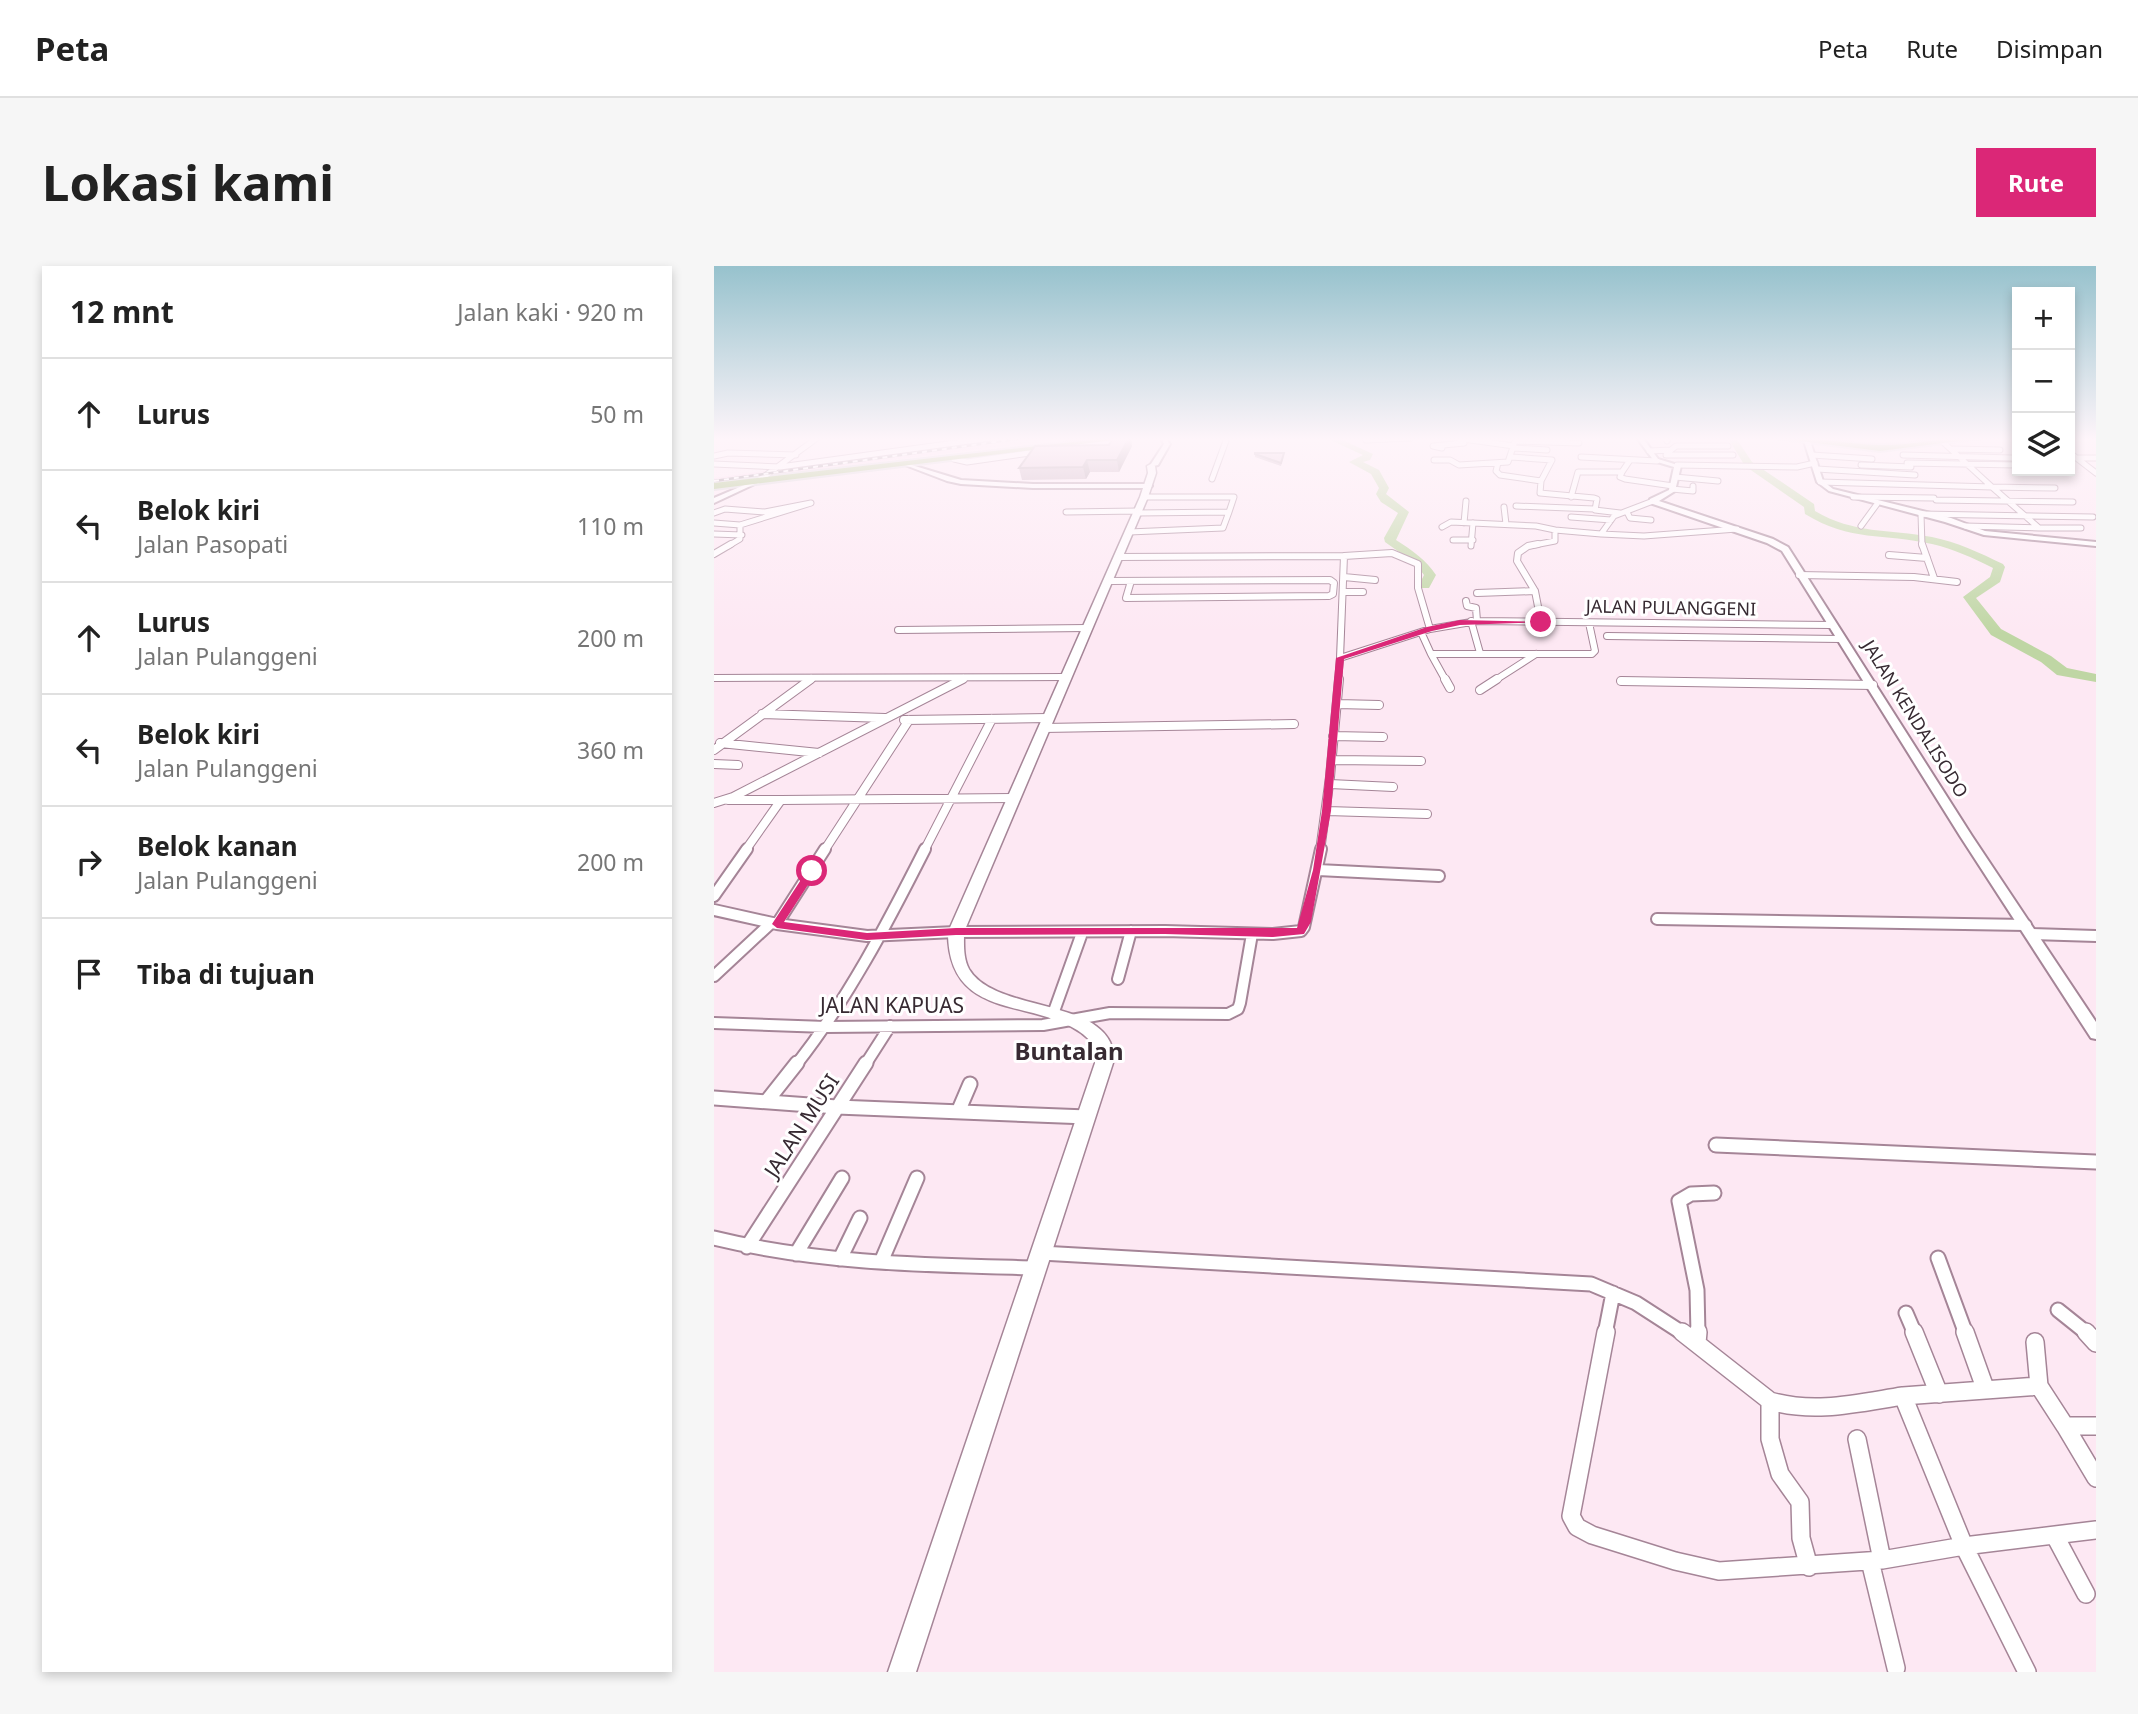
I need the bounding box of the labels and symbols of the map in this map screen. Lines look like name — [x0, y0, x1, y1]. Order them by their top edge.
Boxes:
street label: JALAN PULANGGENI — [1584, 593, 1756, 620]
route end — [1525, 606, 1556, 637]
street label: JALAN KENDALISODO — [1857, 633, 1974, 802]
route start — [796, 855, 827, 886]
street label: JALAN KAPUAS — [818, 991, 964, 1019]
district label: Buntalan — [1014, 1034, 1124, 1067]
street label: JALAN MUSI — [756, 1068, 845, 1184]

